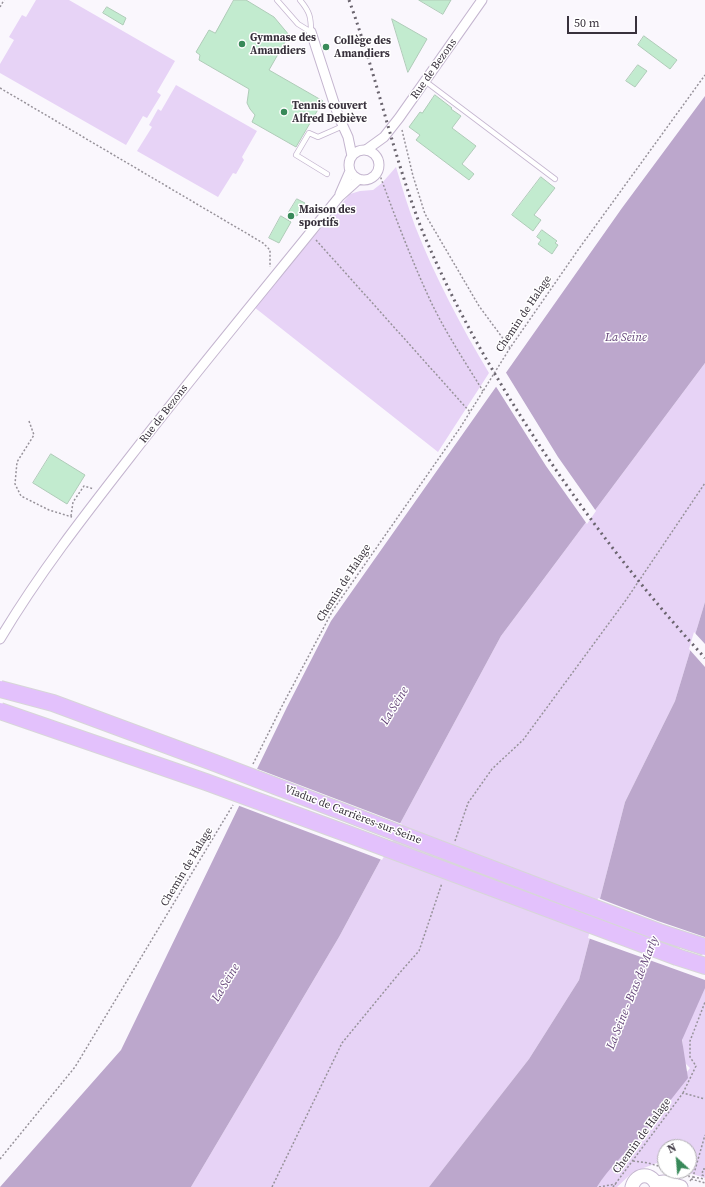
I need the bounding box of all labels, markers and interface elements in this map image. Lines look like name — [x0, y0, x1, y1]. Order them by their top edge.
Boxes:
scale bar — [569, 8, 639, 34]
text: 50 m — [574, 15, 600, 31]
place label: Gymnase des Amandiers — [250, 31, 316, 57]
place label: Collège des Amandiers — [334, 34, 391, 60]
street label: Rue de Bezons — [408, 36, 460, 102]
marker: Gymnase des Amandiers — [237, 39, 247, 49]
marker: Collège des Amandiers — [321, 42, 331, 52]
place label: Tennis couvert Alfred Debiève — [292, 99, 367, 125]
marker: Tennis couvert Alfred Debiève — [279, 107, 289, 117]
place label: Maison des sportifs — [299, 203, 356, 229]
marker: Maison des sportifs — [286, 211, 296, 221]
street label: Chemin de Halage — [493, 273, 555, 355]
water label: La Seine — [605, 331, 647, 345]
street label: Rue de Bezons — [137, 382, 191, 446]
street label: Chemin de Halage — [314, 542, 374, 624]
water label: La Seine — [378, 684, 412, 728]
street label: Viaduc de Carrières-sur-Seine — [283, 783, 423, 847]
street label: Chemin de Halage — [158, 825, 216, 909]
water label: La Seine - Bras de Marly — [604, 934, 662, 1052]
water label: La Seine — [209, 961, 243, 1005]
street label: Chemin de Halage — [610, 1096, 674, 1176]
north arrow — [657, 1139, 697, 1179]
text: N — [665, 1140, 679, 1157]

